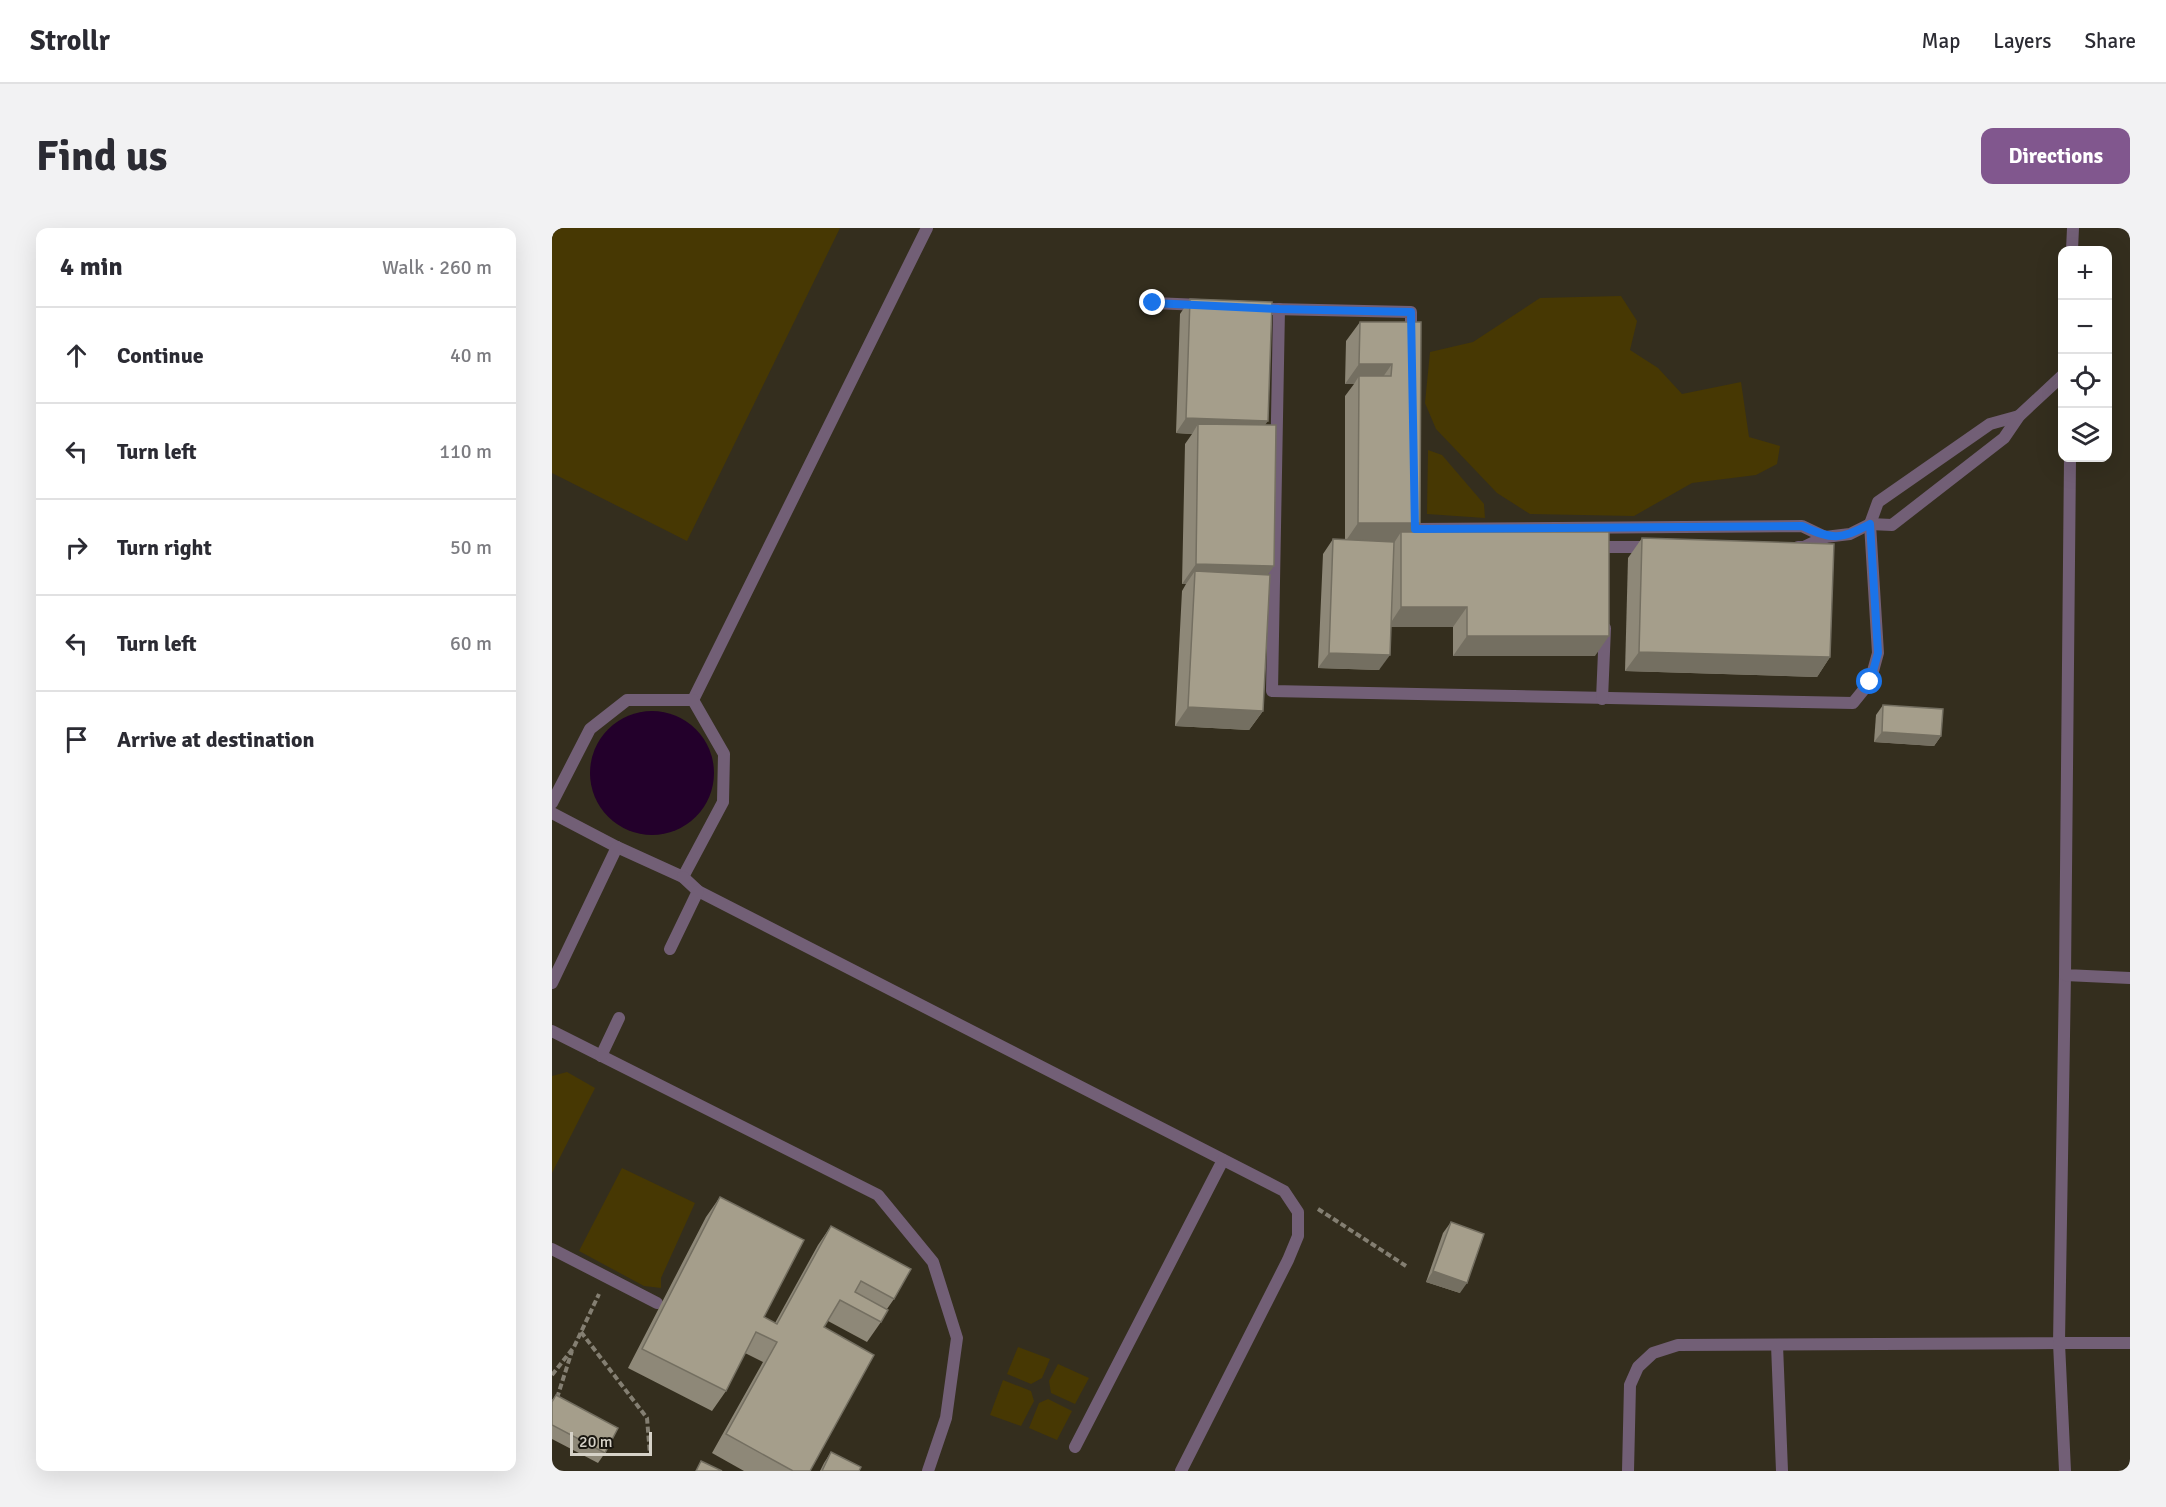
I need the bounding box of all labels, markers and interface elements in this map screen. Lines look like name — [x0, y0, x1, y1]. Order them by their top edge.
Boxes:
text: Strollr — [30, 24, 110, 58]
text: Map — [1922, 28, 1960, 54]
text: Layers — [1993, 28, 2051, 54]
text: Share — [2084, 28, 2136, 54]
button: Directions — [1981, 128, 2130, 184]
text: Find us — [36, 131, 167, 182]
map controls — [2058, 246, 2112, 462]
button: + — [2058, 246, 2112, 300]
text: 4 min — [60, 251, 123, 283]
text: Walk · 260 m — [382, 255, 492, 280]
route end — [1139, 289, 1165, 315]
button: − — [2058, 300, 2112, 354]
icon: ahead — [60, 339, 93, 372]
text: Continue — [117, 342, 204, 369]
text: 40 m — [450, 343, 492, 368]
button: locate — [2058, 354, 2112, 408]
button: layers — [2058, 408, 2112, 462]
icon: left — [60, 435, 93, 468]
text: Turn left — [117, 438, 197, 465]
text: 110 m — [439, 439, 492, 464]
icon: right — [60, 531, 93, 564]
text: Turn right — [117, 534, 212, 561]
text: 50 m — [450, 535, 492, 560]
icon: left — [60, 627, 93, 660]
text: Turn left — [117, 630, 197, 657]
text: 60 m — [450, 631, 492, 656]
route start — [1856, 668, 1882, 694]
icon: arrive — [60, 723, 93, 756]
text: Arrive at destination — [117, 726, 314, 753]
scale bar — [570, 1429, 652, 1456]
text: 20 m — [579, 1432, 613, 1452]

